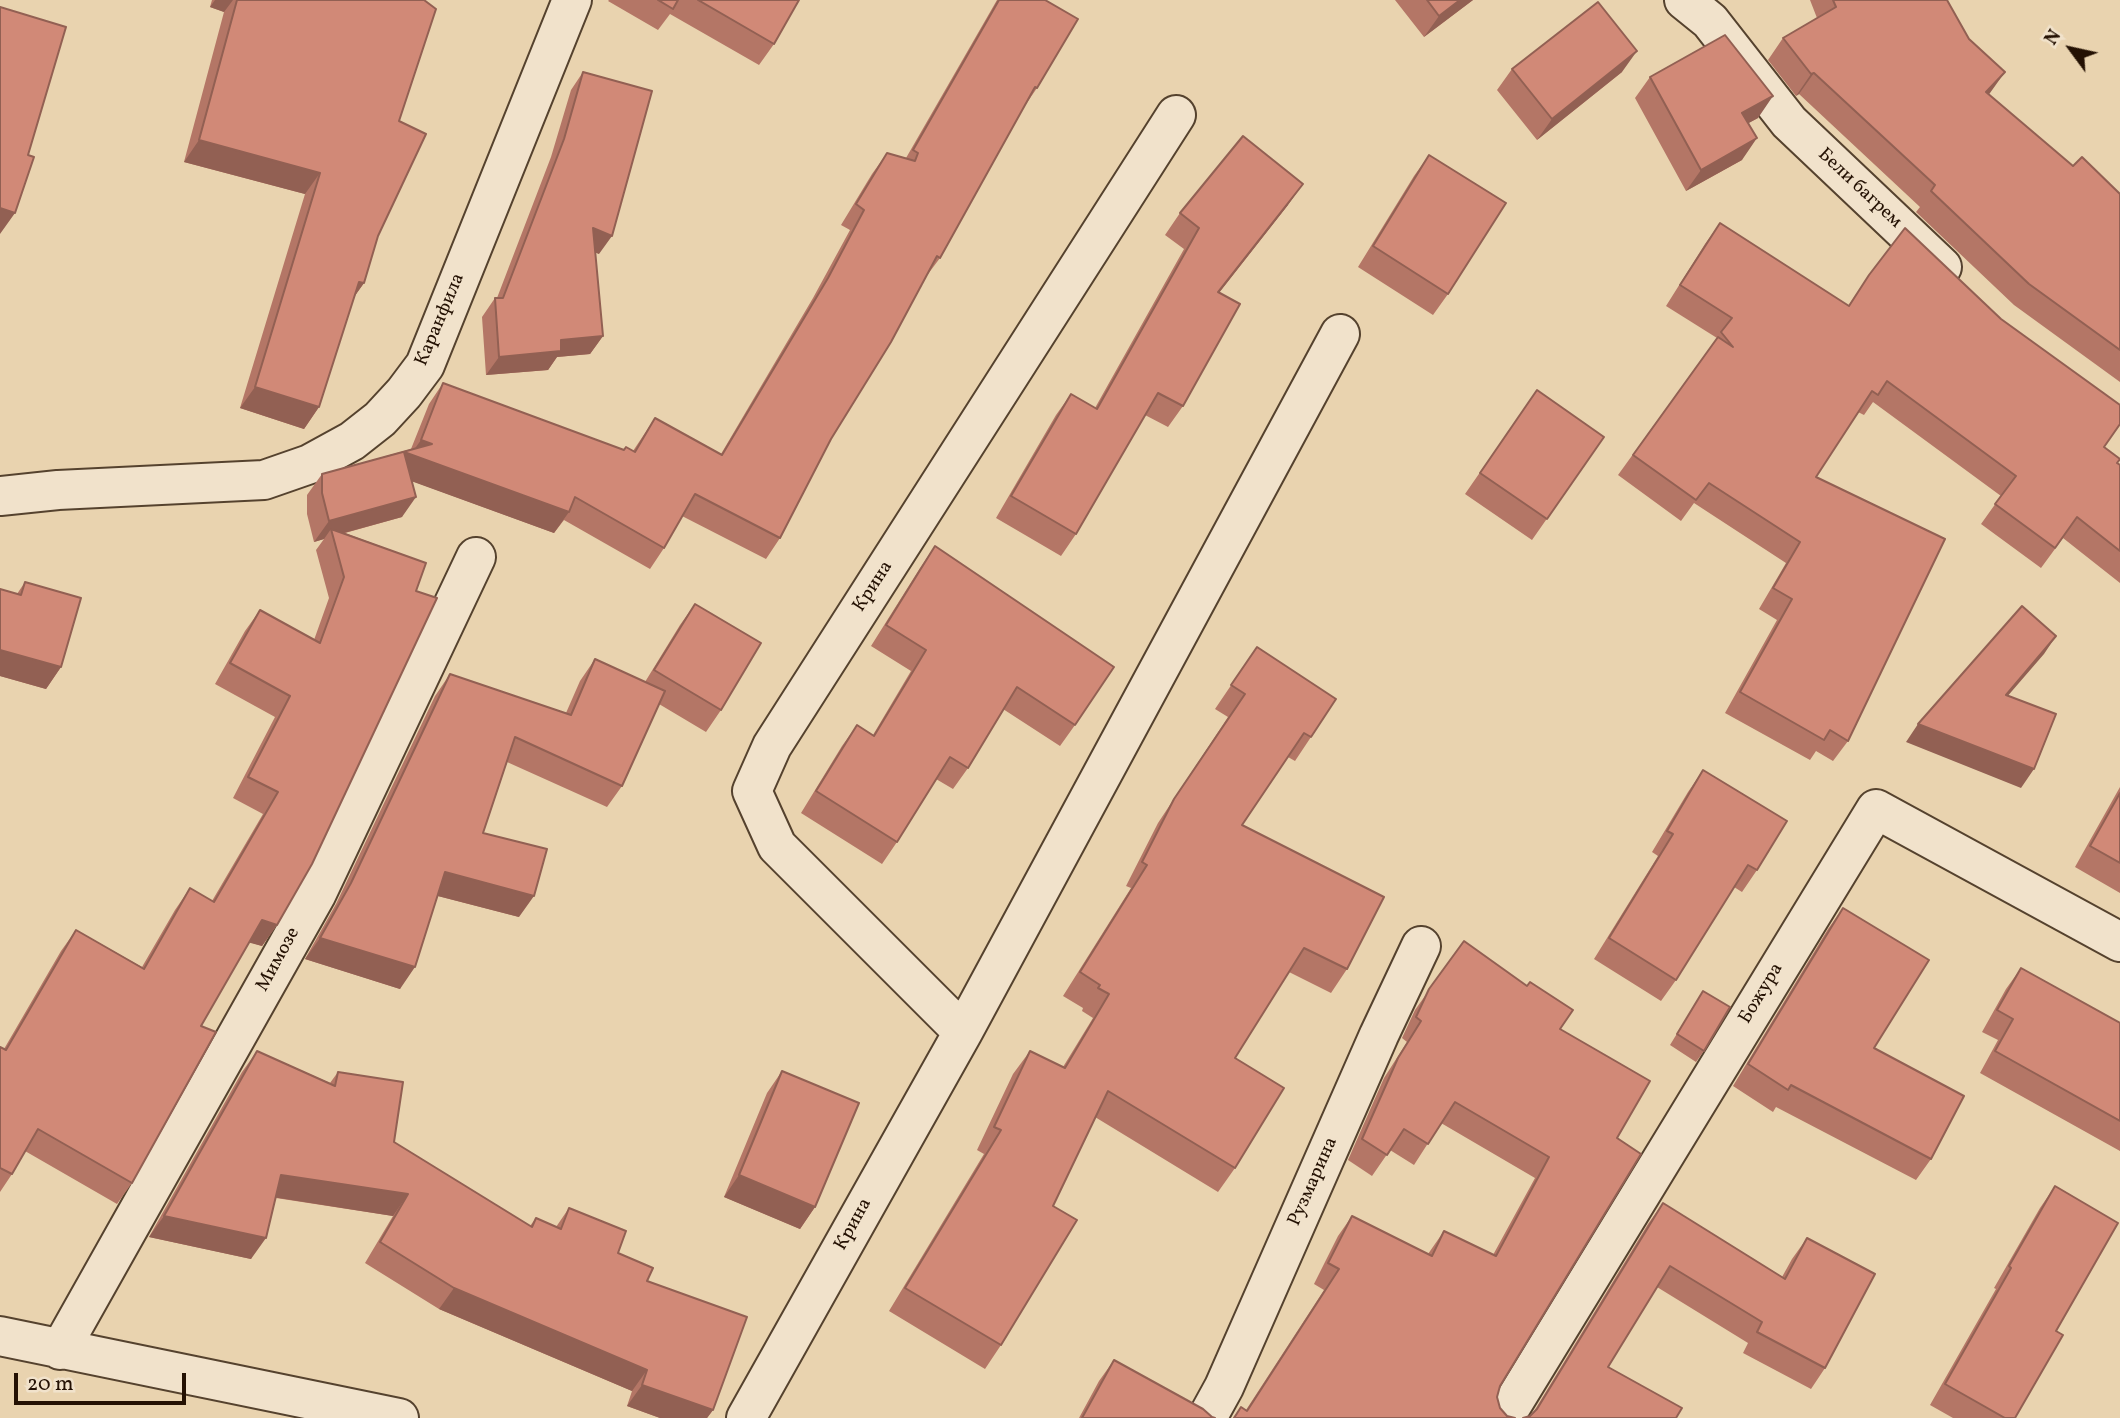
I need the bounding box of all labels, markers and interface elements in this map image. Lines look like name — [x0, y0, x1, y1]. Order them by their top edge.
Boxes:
north arrow — [2036, 14, 2106, 84]
text: N — [2039, 25, 2068, 50]
street label: Бели багрем — [1812, 144, 1906, 234]
street label: Каранфила — [411, 270, 471, 370]
street label: Крина — [849, 557, 899, 617]
street label: Мимозе — [252, 924, 306, 996]
street label: Божура — [1735, 959, 1789, 1029]
street label: Рузмарина — [1284, 1134, 1344, 1230]
street label: Крина — [830, 1195, 878, 1255]
scale bar — [18, 1358, 189, 1402]
text: 20 m — [27, 1370, 73, 1399]

